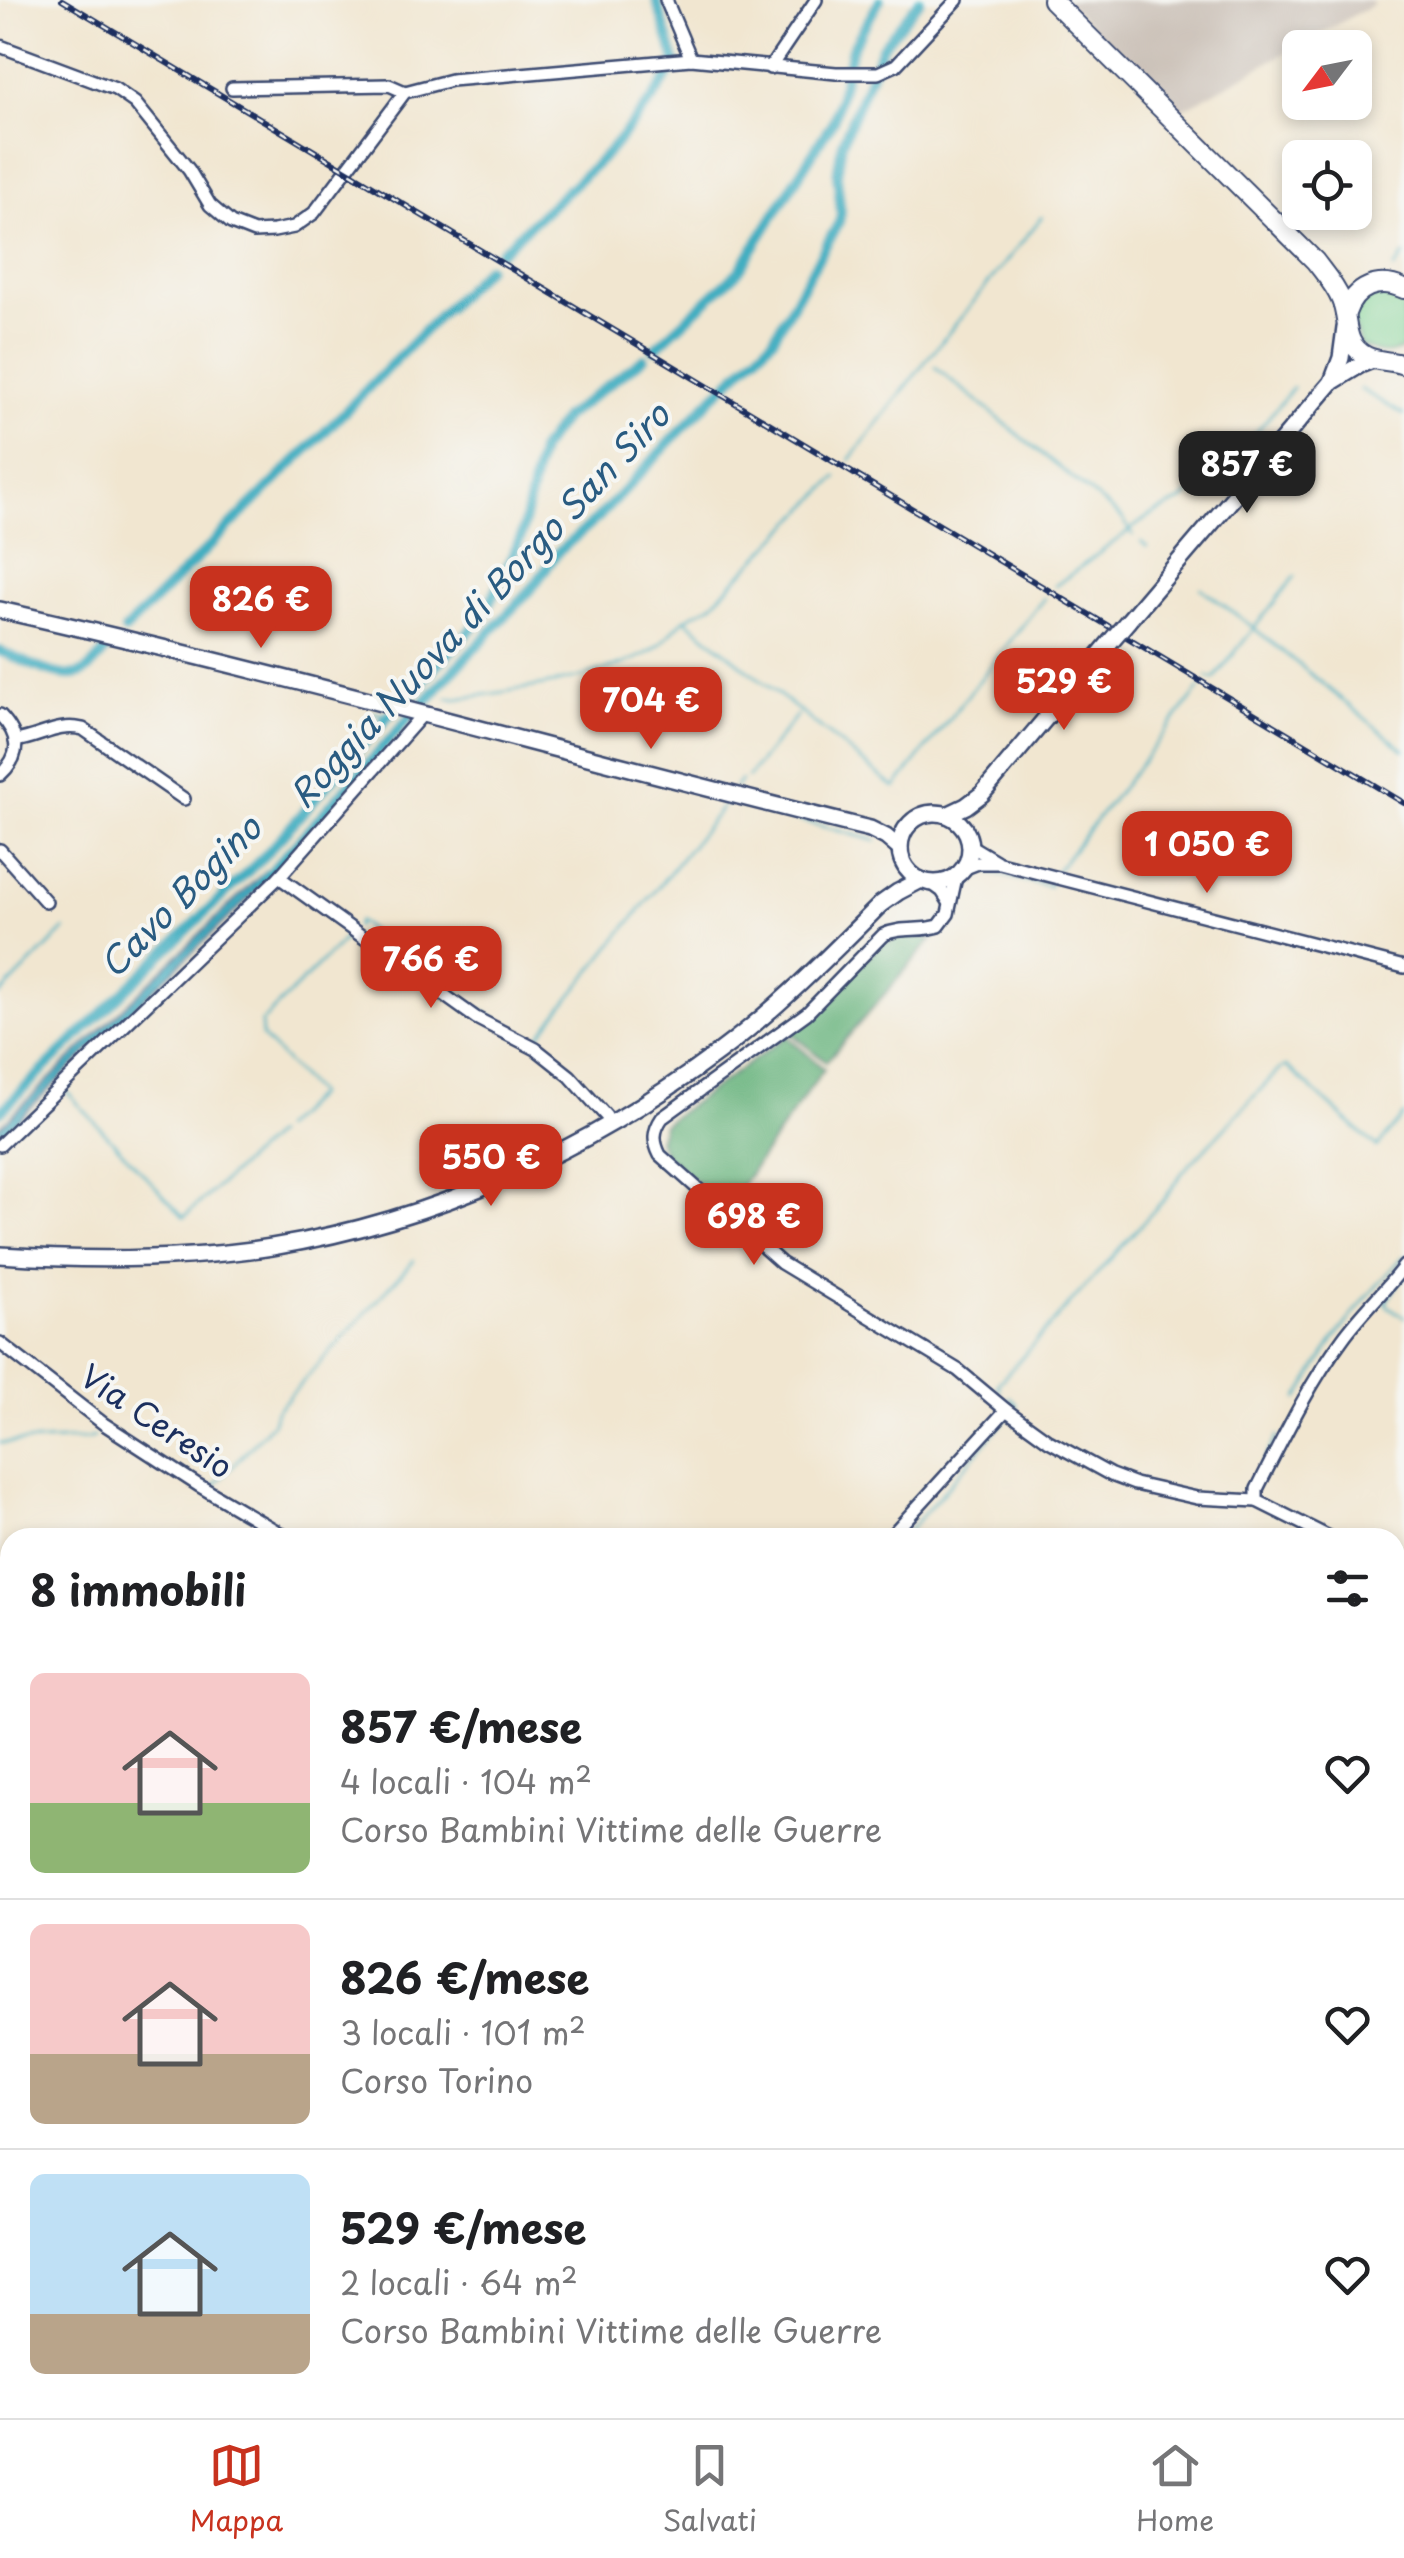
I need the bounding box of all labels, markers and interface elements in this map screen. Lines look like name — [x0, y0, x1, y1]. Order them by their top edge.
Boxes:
north arrow — [1282, 30, 1372, 120]
map controls — [1282, 30, 1372, 230]
button: locate — [1282, 140, 1372, 230]
water label: Roggia Nuova di Borgo San Siro — [275, 388, 682, 819]
pin: 857 € — [1177, 431, 1317, 516]
text: 857 € — [1201, 439, 1293, 487]
pin: 826 € — [191, 566, 331, 651]
text: 826 € — [212, 574, 310, 622]
pin: 529 € — [994, 648, 1134, 733]
text: 529 € — [1016, 656, 1112, 704]
pin: 704 € — [581, 667, 721, 752]
text: 704 € — [602, 675, 700, 723]
water label: Cavo Bogino — [86, 801, 273, 988]
pin: 1 050 € — [1115, 811, 1299, 896]
text: 1 050 € — [1144, 819, 1270, 867]
pin: 766 € — [361, 926, 501, 1011]
text: 766 € — [383, 934, 479, 982]
pin: 550 € — [421, 1124, 561, 1209]
text: 550 € — [441, 1132, 541, 1180]
pin: 698 € — [684, 1183, 824, 1268]
text: 698 € — [707, 1191, 801, 1239]
street label: Via Ceresio — [71, 1351, 243, 1489]
text: 8 immobili — [30, 1557, 246, 1620]
icon: filters — [1320, 1561, 1375, 1616]
text: 857 €/mese — [340, 1694, 582, 1757]
icon: home — [110, 1713, 230, 1833]
icon: heart — [1320, 1746, 1375, 1801]
text: 4 locali · 104 m² — [340, 1757, 592, 1805]
text: Corso Bambini Vittime delle Guerre — [340, 1805, 882, 1853]
text: 826 €/mese — [340, 1945, 590, 2008]
icon: home — [110, 1964, 230, 2084]
icon: heart — [1320, 1997, 1375, 2052]
text: 3 locali · 101 m² — [340, 2008, 586, 2056]
text: Corso Torino — [340, 2056, 533, 2104]
text: 529 €/mese — [340, 2195, 587, 2258]
icon: home — [110, 2214, 230, 2334]
icon: heart — [1320, 2247, 1375, 2302]
text: 2 locali · 64 m² — [340, 2258, 578, 2306]
text: Corso Bambini Vittime delle Guerre — [340, 2306, 882, 2354]
tab: Mappa — [190, 2438, 283, 2541]
tab: Salvati — [663, 2438, 757, 2541]
tab: Home — [1136, 2438, 1214, 2541]

